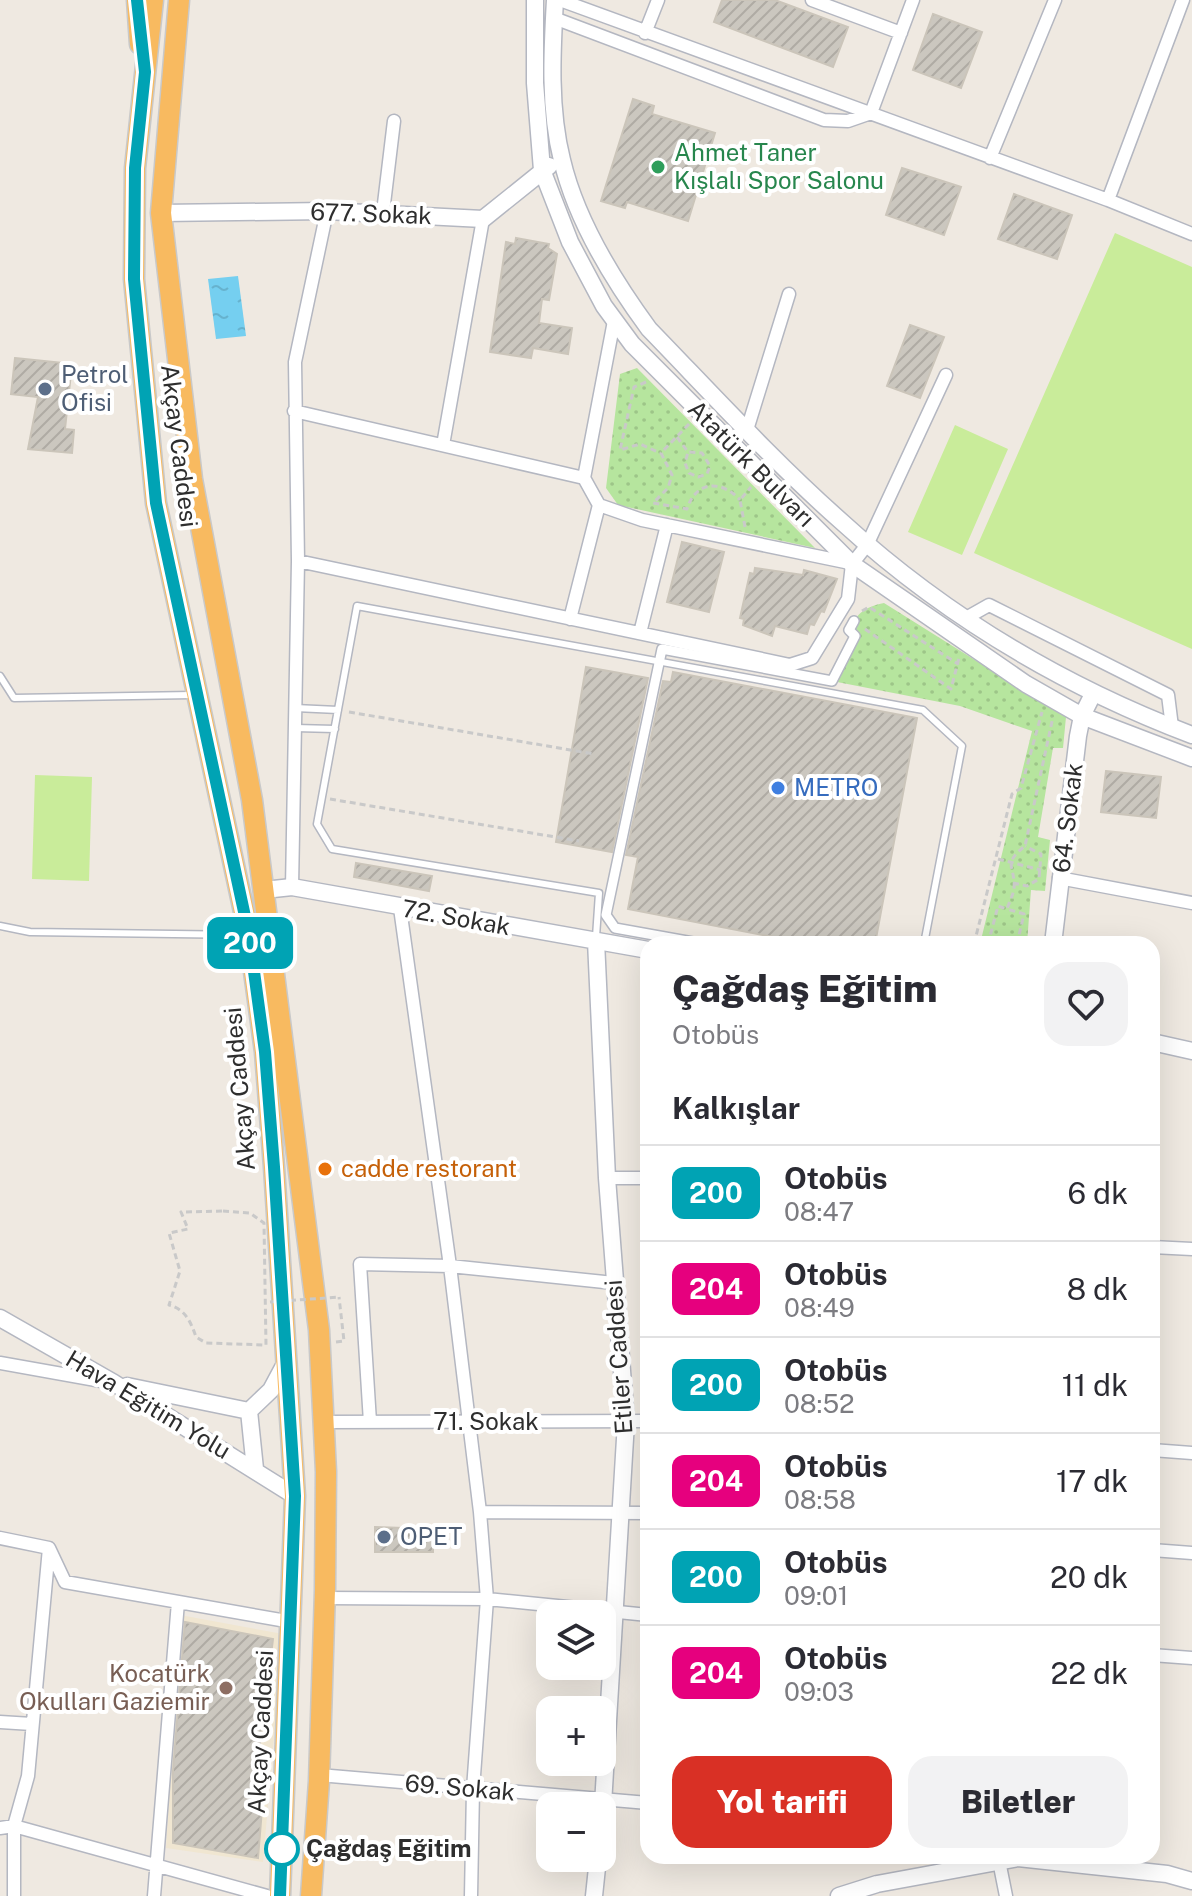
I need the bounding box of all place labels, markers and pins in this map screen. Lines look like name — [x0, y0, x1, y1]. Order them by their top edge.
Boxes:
place label: Ahmet Taner Kışlalı Spor Salonu — [674, 138, 884, 194]
marker: Ahmet Taner Kışlalı Spor Salonu — [649, 158, 667, 176]
place label: Petrol Ofisi — [61, 360, 128, 416]
marker: Petrol Ofisi — [36, 380, 54, 398]
place label: METRO — [794, 773, 878, 801]
marker: METRO — [769, 779, 787, 797]
place label: cadde restorant — [341, 1154, 517, 1182]
marker: cadde restorant — [316, 1160, 334, 1178]
place label: OPET — [400, 1522, 462, 1550]
marker: OPET — [375, 1528, 393, 1546]
place label: Kocatürk Okulları Gaziemir — [19, 1659, 210, 1715]
marker: Kocatürk Okulları Gaziemir — [217, 1679, 235, 1697]
marker: Çağdaş Eğitim — [265, 1832, 299, 1866]
place label: Çağdaş Eğitim — [306, 1834, 472, 1863]

